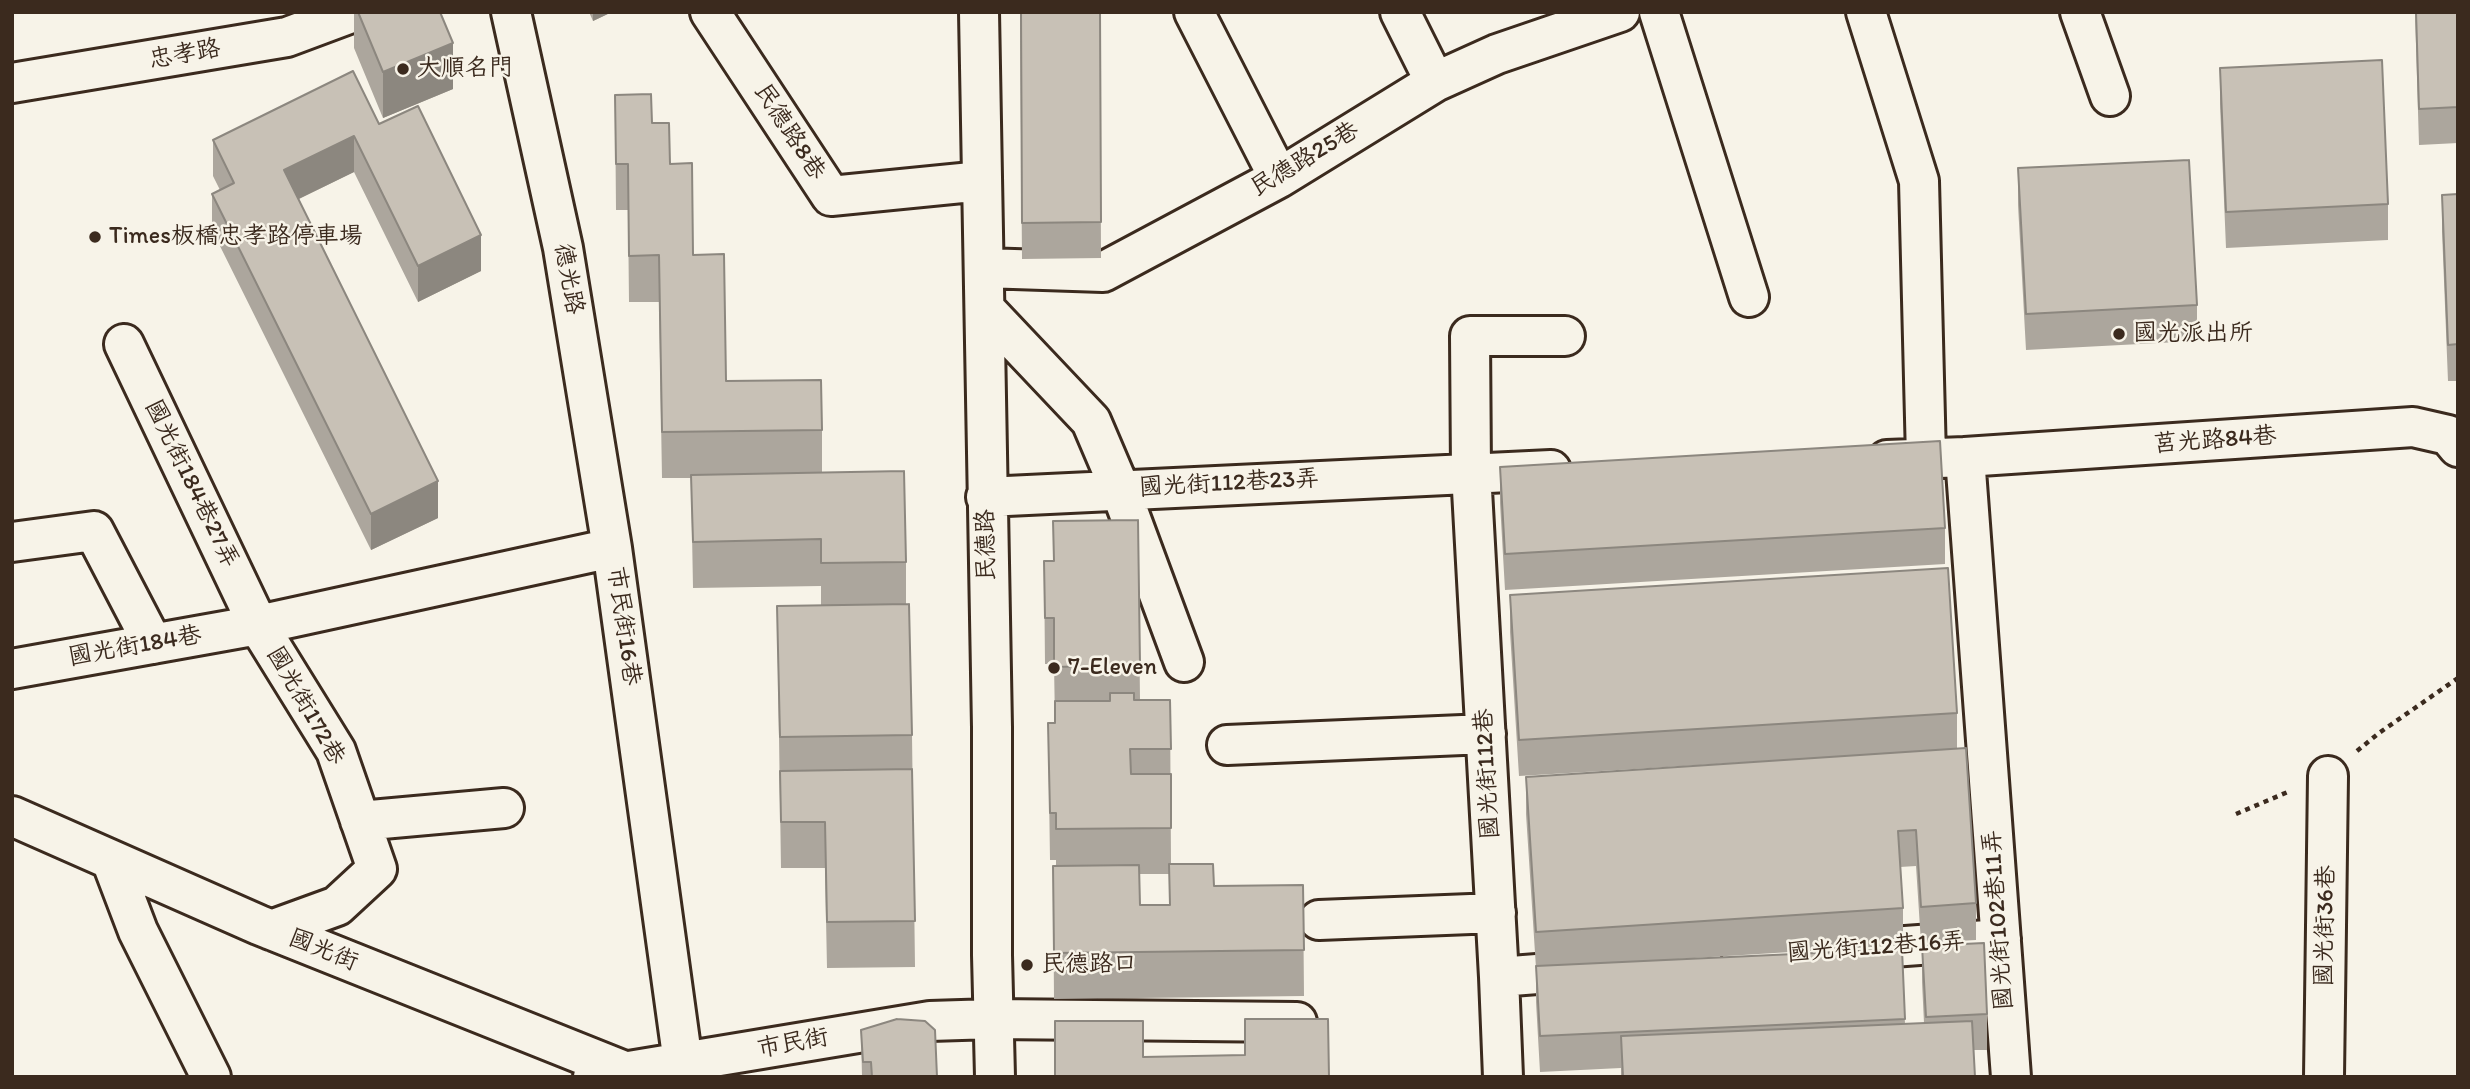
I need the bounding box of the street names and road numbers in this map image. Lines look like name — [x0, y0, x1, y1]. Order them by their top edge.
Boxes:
street label: 忠孝路 — [147, 35, 223, 75]
street label: 民德路8巷 — [747, 78, 831, 186]
street label: 民德路25巷 — [1246, 116, 1364, 204]
street label: 德光路 — [548, 241, 588, 317]
street label: 國光街184巷27弄 — [138, 395, 244, 573]
street label: 莒光路84巷 — [2152, 422, 2278, 460]
street label: 國光街112巷23弄 — [1138, 465, 1320, 503]
street label: 民德路 — [972, 509, 1002, 581]
street label: 市民街16巷 — [600, 565, 646, 687]
street label: 國光街184巷 — [66, 621, 204, 673]
street label: 國光街172巷 — [260, 642, 350, 770]
street label: 國光街112巷 — [1470, 708, 1506, 840]
street label: 國光街102巷11弄 — [1978, 829, 2020, 1011]
street label: 國光街36巷 — [2311, 865, 2341, 987]
street label: 國光街 — [284, 924, 362, 978]
street label: 國光街112巷16弄 — [1786, 927, 1966, 969]
street label: 市民街 — [755, 1024, 831, 1064]

